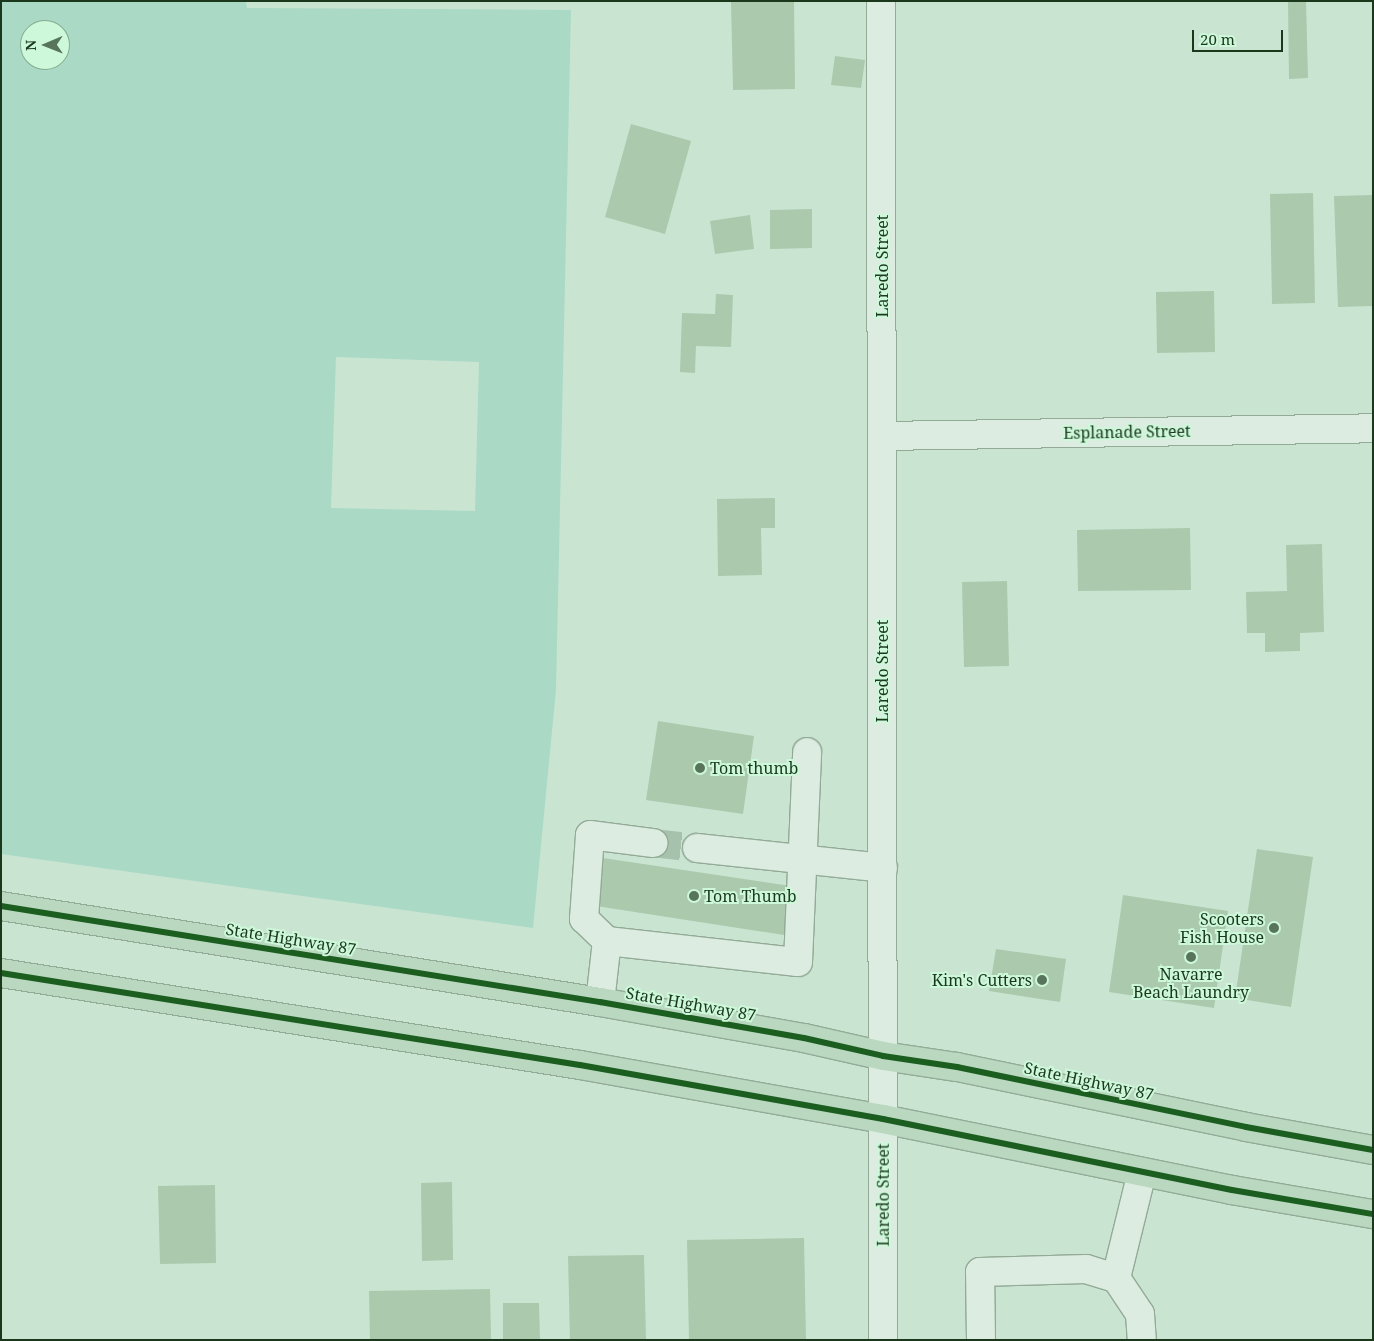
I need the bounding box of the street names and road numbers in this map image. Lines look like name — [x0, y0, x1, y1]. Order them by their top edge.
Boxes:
street label: Laredo Street — [872, 215, 892, 317]
street label: Esplanade Street — [1063, 421, 1191, 443]
street label: Laredo Street — [872, 620, 892, 722]
street label: State Highway 87 — [224, 919, 358, 959]
street label: State Highway 87 — [624, 983, 758, 1025]
street label: State Highway 87 — [1023, 1058, 1155, 1104]
street label: Laredo Street — [873, 1144, 893, 1246]

